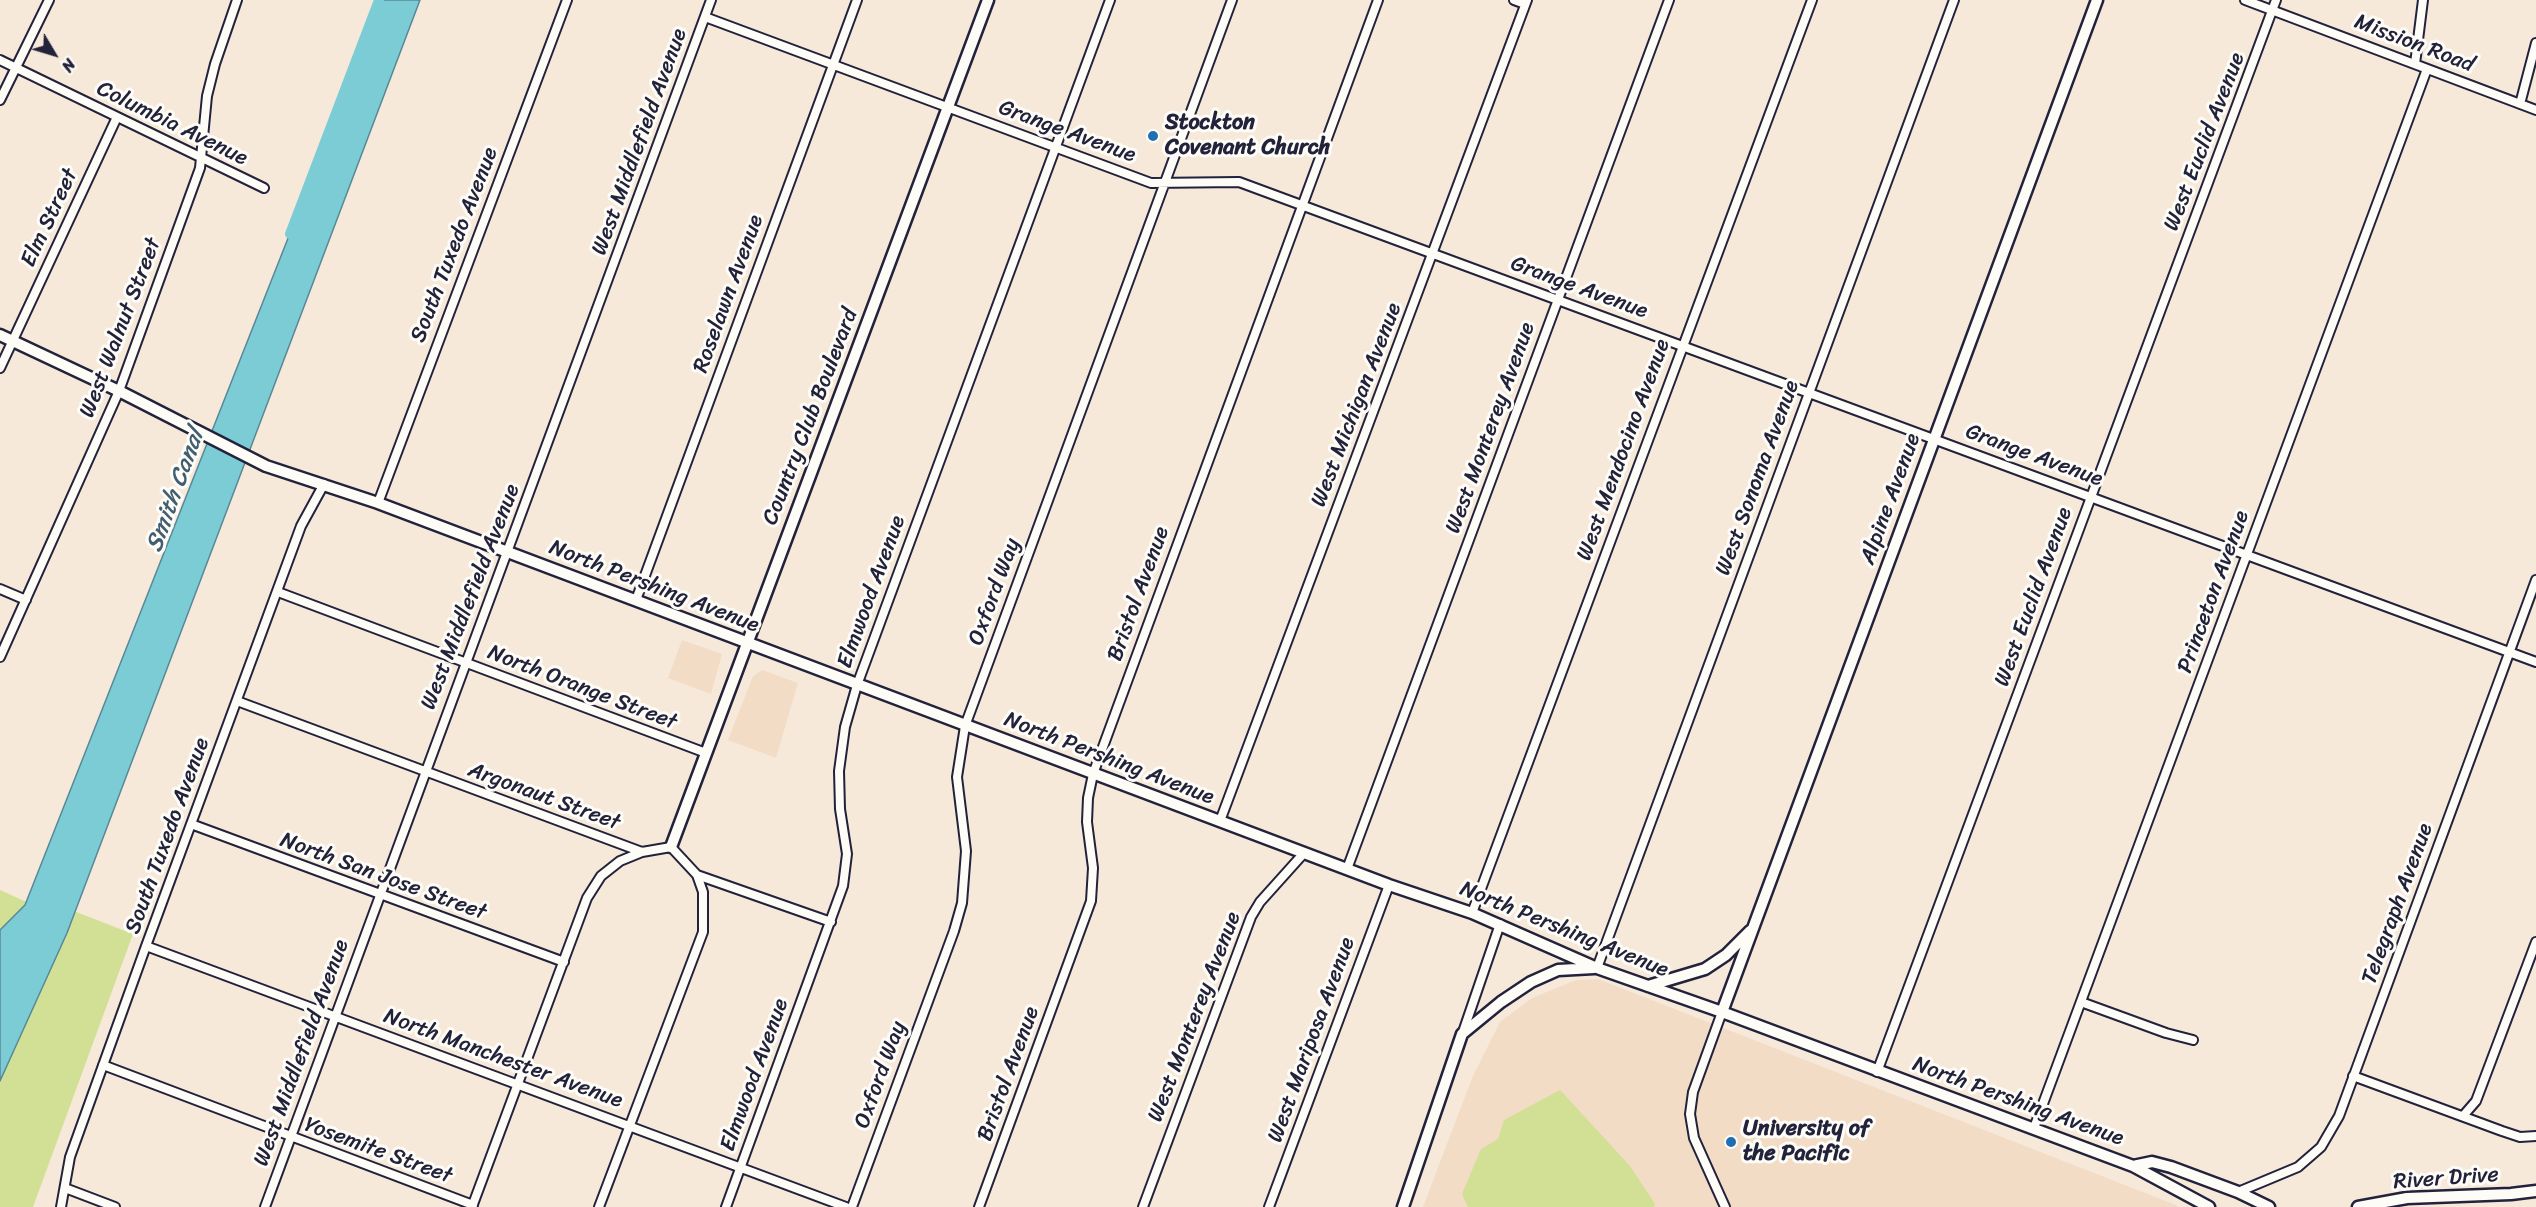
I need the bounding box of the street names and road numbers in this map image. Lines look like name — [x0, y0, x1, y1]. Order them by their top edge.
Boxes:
street label: Mission Road — [2350, 9, 2478, 79]
street label: West Middlefield Avenue — [587, 25, 693, 259]
street label: West Euclid Avenue — [2159, 49, 2251, 235]
street label: Columbia Avenue — [92, 76, 252, 172]
street label: Grange Avenue — [995, 95, 1139, 169]
street label: South Tuxedo Avenue — [406, 144, 504, 346]
street label: Elm Street — [16, 165, 84, 271]
street label: Roselawn Avenue — [688, 211, 770, 377]
street label: West Walnut Street — [75, 235, 167, 421]
street label: Grange Avenue — [1507, 251, 1651, 325]
street label: West Michigan Avenue — [1306, 299, 1408, 511]
street label: Country Club Boulevard — [758, 305, 864, 529]
street label: West Monterey Avenue — [1441, 319, 1541, 537]
street label: West Mendocino Avenue — [1572, 336, 1676, 564]
street label: West Sonoma Avenue — [1710, 377, 1806, 579]
street label: Grange Avenue — [1962, 419, 2106, 493]
street label: Alpine Avenue — [1855, 430, 1927, 568]
street label: West Middlefield Avenue — [416, 481, 526, 713]
street label: West Euclid Avenue — [1989, 504, 2079, 690]
street label: Princeton Avenue — [2172, 507, 2256, 677]
street label: Elmwood Avenue — [832, 512, 912, 672]
street label: Bristol Avenue — [1102, 523, 1176, 665]
street label: North Pershing Avenue — [545, 535, 763, 639]
street label: Oxford Way — [963, 535, 1027, 649]
street label: North Orange Street — [484, 640, 680, 736]
street label: North Pershing Avenue — [1000, 707, 1218, 811]
street label: South Tuxedo Avenue — [120, 734, 216, 938]
street label: Argonaut Street — [464, 757, 624, 837]
street label: Telegraph Avenue — [2357, 820, 2439, 988]
street label: North San Jose Street — [276, 827, 490, 927]
street label: North Pershing Avenue — [1456, 876, 1672, 984]
street label: West Monterey Avenue — [1143, 908, 1247, 1126]
street label: West Mariposa Avenue — [1263, 934, 1361, 1146]
street label: West Middlefield Avenue — [249, 936, 355, 1170]
street label: Elmwood Avenue — [715, 995, 795, 1155]
street label: North Manchester Avenue — [380, 1003, 626, 1115]
street label: Bristol Avenue — [972, 1003, 1046, 1145]
street label: Oxford Way — [849, 1018, 913, 1132]
street label: North Pershing Avenue — [1909, 1052, 2127, 1152]
street label: Yosemite Street — [301, 1112, 455, 1190]
street label: River Drive — [2392, 1162, 2500, 1196]

